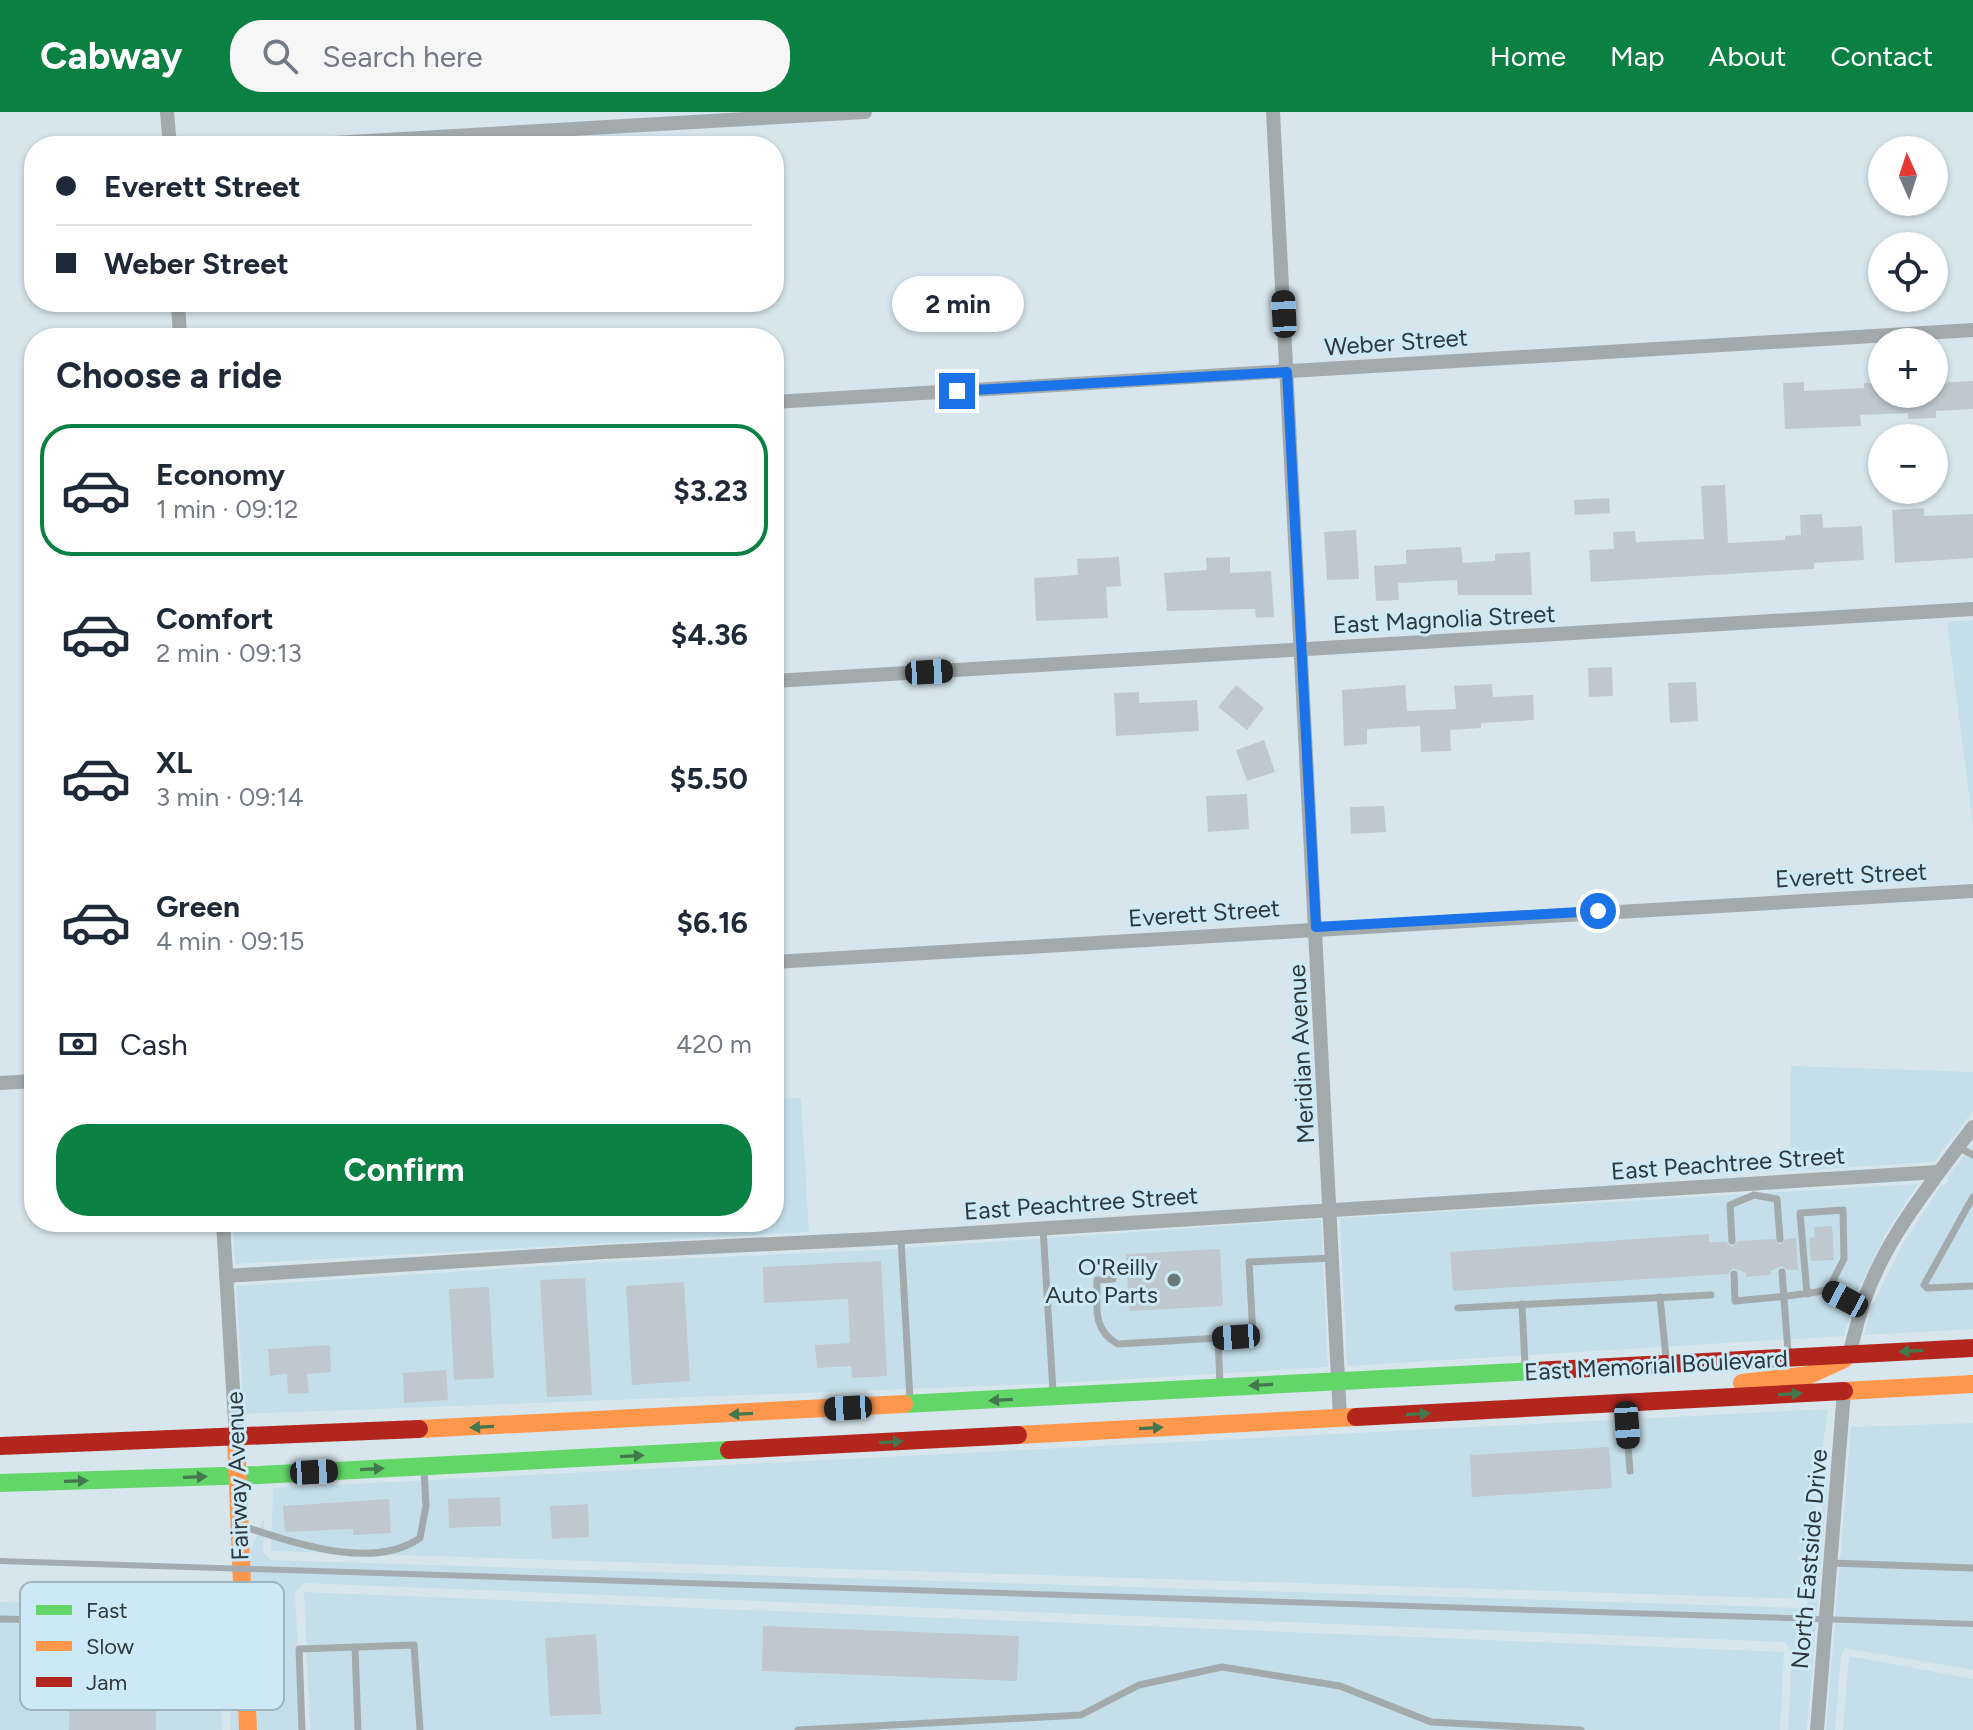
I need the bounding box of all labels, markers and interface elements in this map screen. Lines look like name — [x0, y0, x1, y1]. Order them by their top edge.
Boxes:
search box — [230, 20, 790, 92]
text: Cabway — [40, 33, 182, 79]
icon: search — [258, 34, 302, 78]
text: Search here — [322, 38, 483, 75]
text: Home — [1490, 39, 1566, 73]
text: Map — [1610, 39, 1665, 73]
text: About — [1709, 39, 1786, 73]
text: Contact — [1830, 39, 1933, 73]
north arrow — [1868, 136, 1948, 216]
map controls — [1868, 136, 1948, 504]
text: Everett Street — [104, 168, 301, 205]
button: locate — [1868, 232, 1948, 312]
text: Weber Street — [104, 245, 289, 282]
callout: 2 min — [891, 275, 1023, 331]
text: 2 min — [925, 288, 991, 320]
car — [1271, 289, 1297, 339]
street label: Weber Street — [1323, 323, 1469, 361]
button: + — [1868, 328, 1948, 408]
text: Choose a ride — [56, 354, 282, 397]
route end — [939, 373, 975, 409]
button: − — [1868, 424, 1948, 504]
icon: car — [60, 454, 132, 526]
text: Economy — [156, 456, 285, 493]
text: $3.23 — [673, 472, 748, 509]
text: 1 min · 09:12 — [156, 493, 299, 525]
icon: car — [60, 598, 132, 670]
street label: East Magnolia Street — [1332, 599, 1556, 639]
text: Comfort — [156, 600, 274, 637]
text: $4.36 — [671, 616, 748, 653]
text: 2 min · 09:13 — [156, 637, 302, 669]
car — [904, 659, 954, 685]
icon: car — [60, 742, 132, 814]
text: XL — [156, 744, 192, 781]
text: $5.50 — [670, 760, 748, 797]
text: 3 min · 09:14 — [156, 781, 304, 813]
street label: Everett Street — [1774, 857, 1928, 893]
icon: car — [60, 886, 132, 958]
text: Green — [156, 888, 240, 925]
street label: Everett Street — [1127, 893, 1281, 933]
route start — [1580, 893, 1616, 929]
text: $6.16 — [676, 904, 748, 941]
text: 4 min · 09:15 — [156, 925, 304, 957]
street label: Meridian Avenue — [1282, 964, 1320, 1144]
icon: cash — [56, 1022, 100, 1066]
text: Cash — [120, 1026, 188, 1063]
text: 420 m — [676, 1028, 752, 1060]
button: Confirm — [56, 1124, 752, 1216]
street label: East Peachtree Street — [1610, 1140, 1846, 1186]
street label: East Peachtree Street — [963, 1180, 1199, 1226]
place label: O'Reilly Auto Parts — [1045, 1252, 1158, 1309]
marker: O'Reilly Auto Parts — [1165, 1271, 1183, 1289]
car — [1818, 1277, 1872, 1321]
car — [1211, 1323, 1261, 1351]
street label: East Memorial Boulevard — [1523, 1344, 1789, 1386]
one-way arrow — [1898, 1345, 1923, 1358]
one-way arrow — [1248, 1379, 1273, 1392]
one-way arrow — [1778, 1387, 1803, 1400]
street label: Fairway Avenue — [220, 1391, 254, 1561]
one-way arrow — [988, 1394, 1013, 1407]
car — [823, 1395, 873, 1421]
car — [1613, 1400, 1641, 1450]
one-way arrow — [728, 1407, 753, 1420]
one-way arrow — [1406, 1407, 1431, 1420]
one-way arrow — [469, 1420, 494, 1433]
one-way arrow — [1139, 1421, 1164, 1434]
one-way arrow — [879, 1435, 904, 1448]
street label: North Eastside Drive — [1785, 1448, 1833, 1670]
one-way arrow — [620, 1449, 645, 1462]
car — [289, 1459, 339, 1485]
one-way arrow — [360, 1463, 385, 1476]
one-way arrow — [183, 1471, 208, 1484]
one-way arrow — [64, 1474, 89, 1487]
legend — [20, 1582, 284, 1710]
text: Fast — [86, 1597, 128, 1624]
text: Slow — [86, 1633, 135, 1660]
text: Jam — [86, 1669, 127, 1696]

